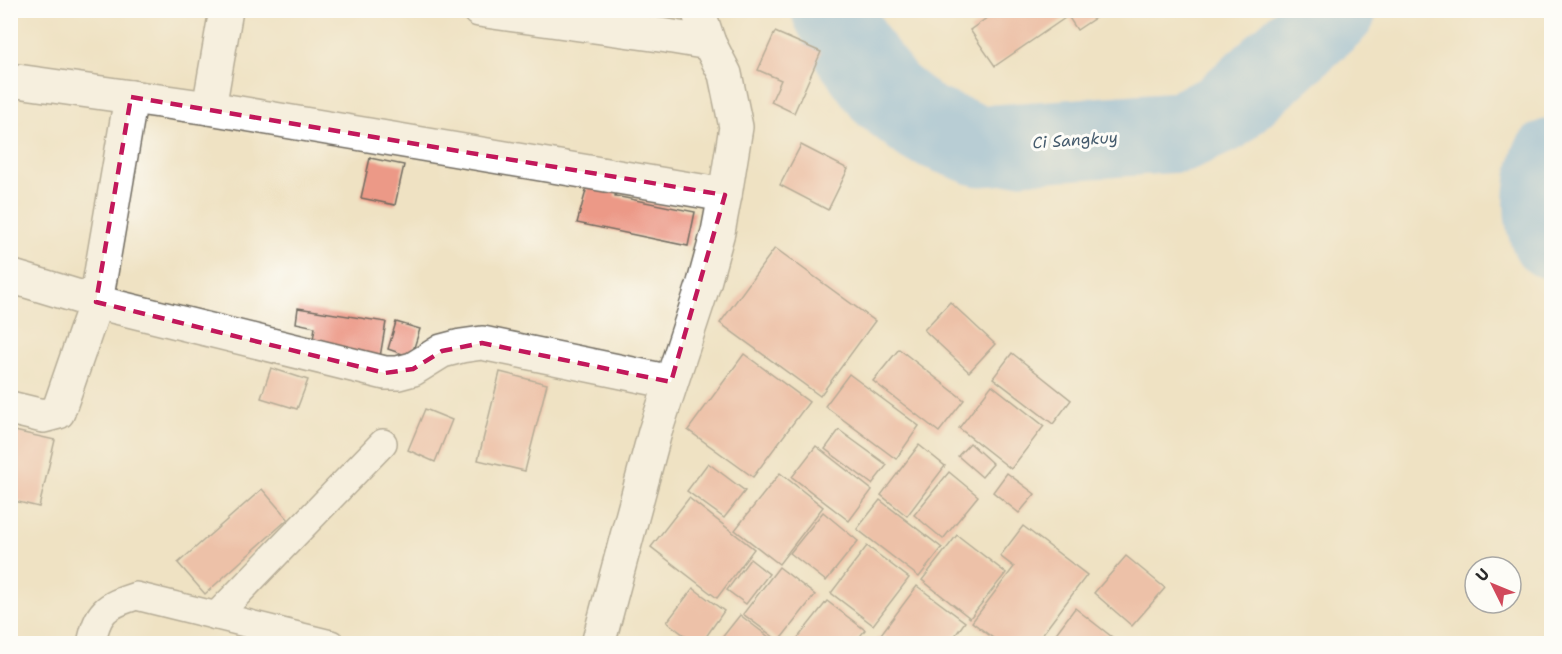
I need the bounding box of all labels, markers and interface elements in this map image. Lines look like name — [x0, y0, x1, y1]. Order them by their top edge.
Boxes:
water label: Ci Sangkuy — [1032, 127, 1118, 153]
north arrow — [1463, 555, 1523, 615]
text: U — [1471, 564, 1494, 586]

